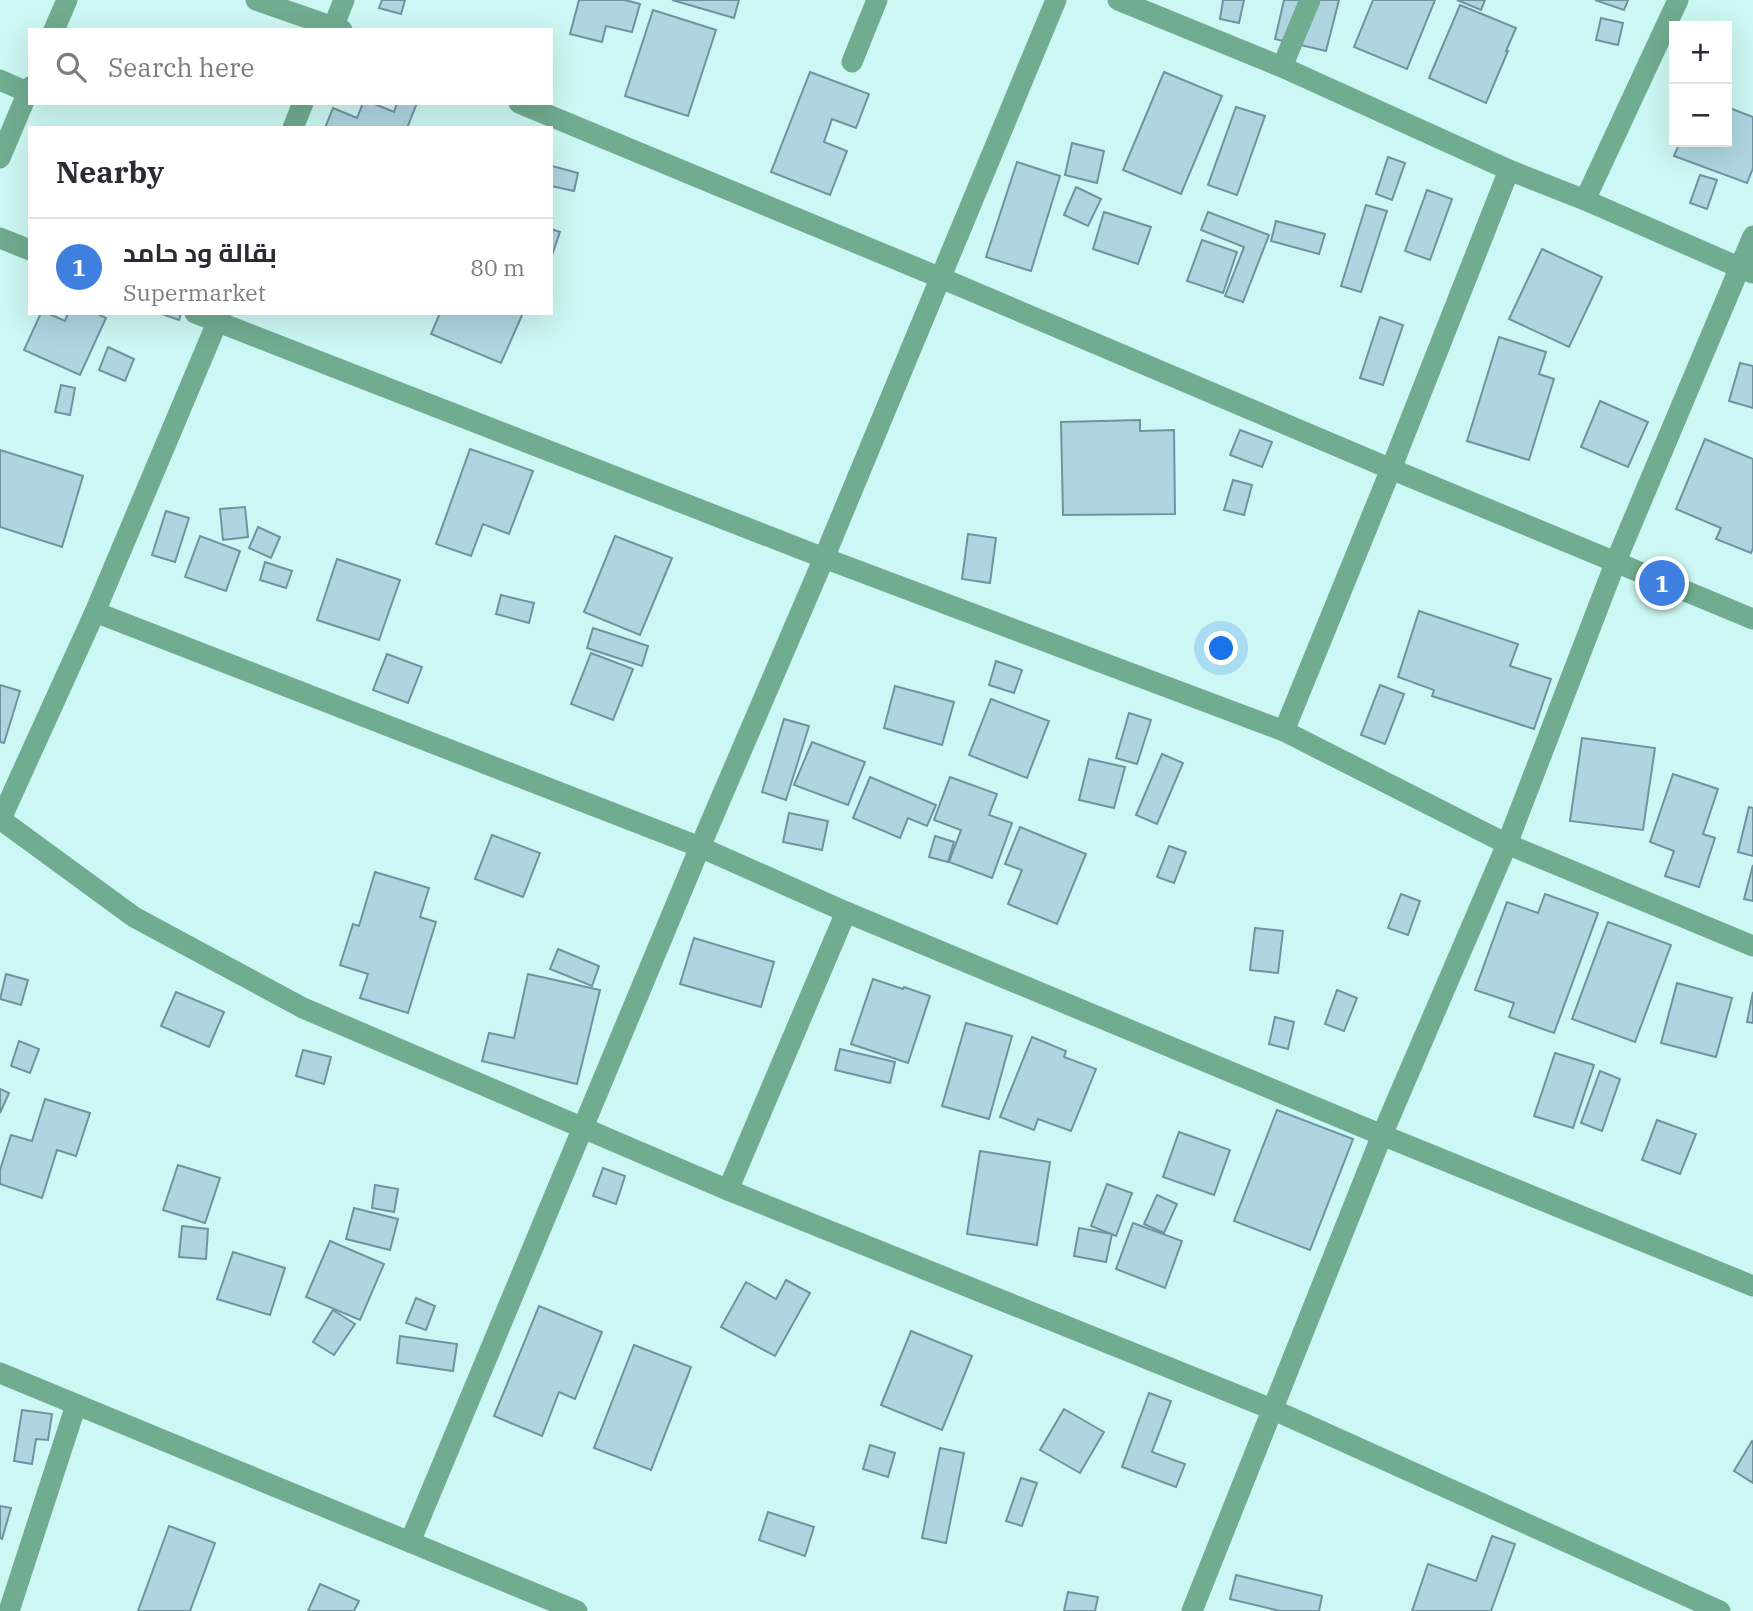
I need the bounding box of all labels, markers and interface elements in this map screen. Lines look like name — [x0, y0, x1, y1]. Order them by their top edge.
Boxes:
map controls — [1669, 21, 1732, 147]
button: + — [1669, 21, 1732, 84]
search box — [28, 28, 553, 105]
icon: search — [52, 48, 90, 86]
text: Search here — [108, 50, 254, 84]
button: − — [1669, 84, 1732, 147]
text: Nearby — [56, 152, 164, 191]
text: بقالة ود حامد — [123, 235, 277, 269]
text: 1 — [72, 252, 86, 282]
text: 80 m — [470, 252, 525, 282]
text: Supermarket — [123, 277, 266, 307]
pin: 1 — [1639, 557, 1685, 609]
your location — [1204, 631, 1238, 665]

